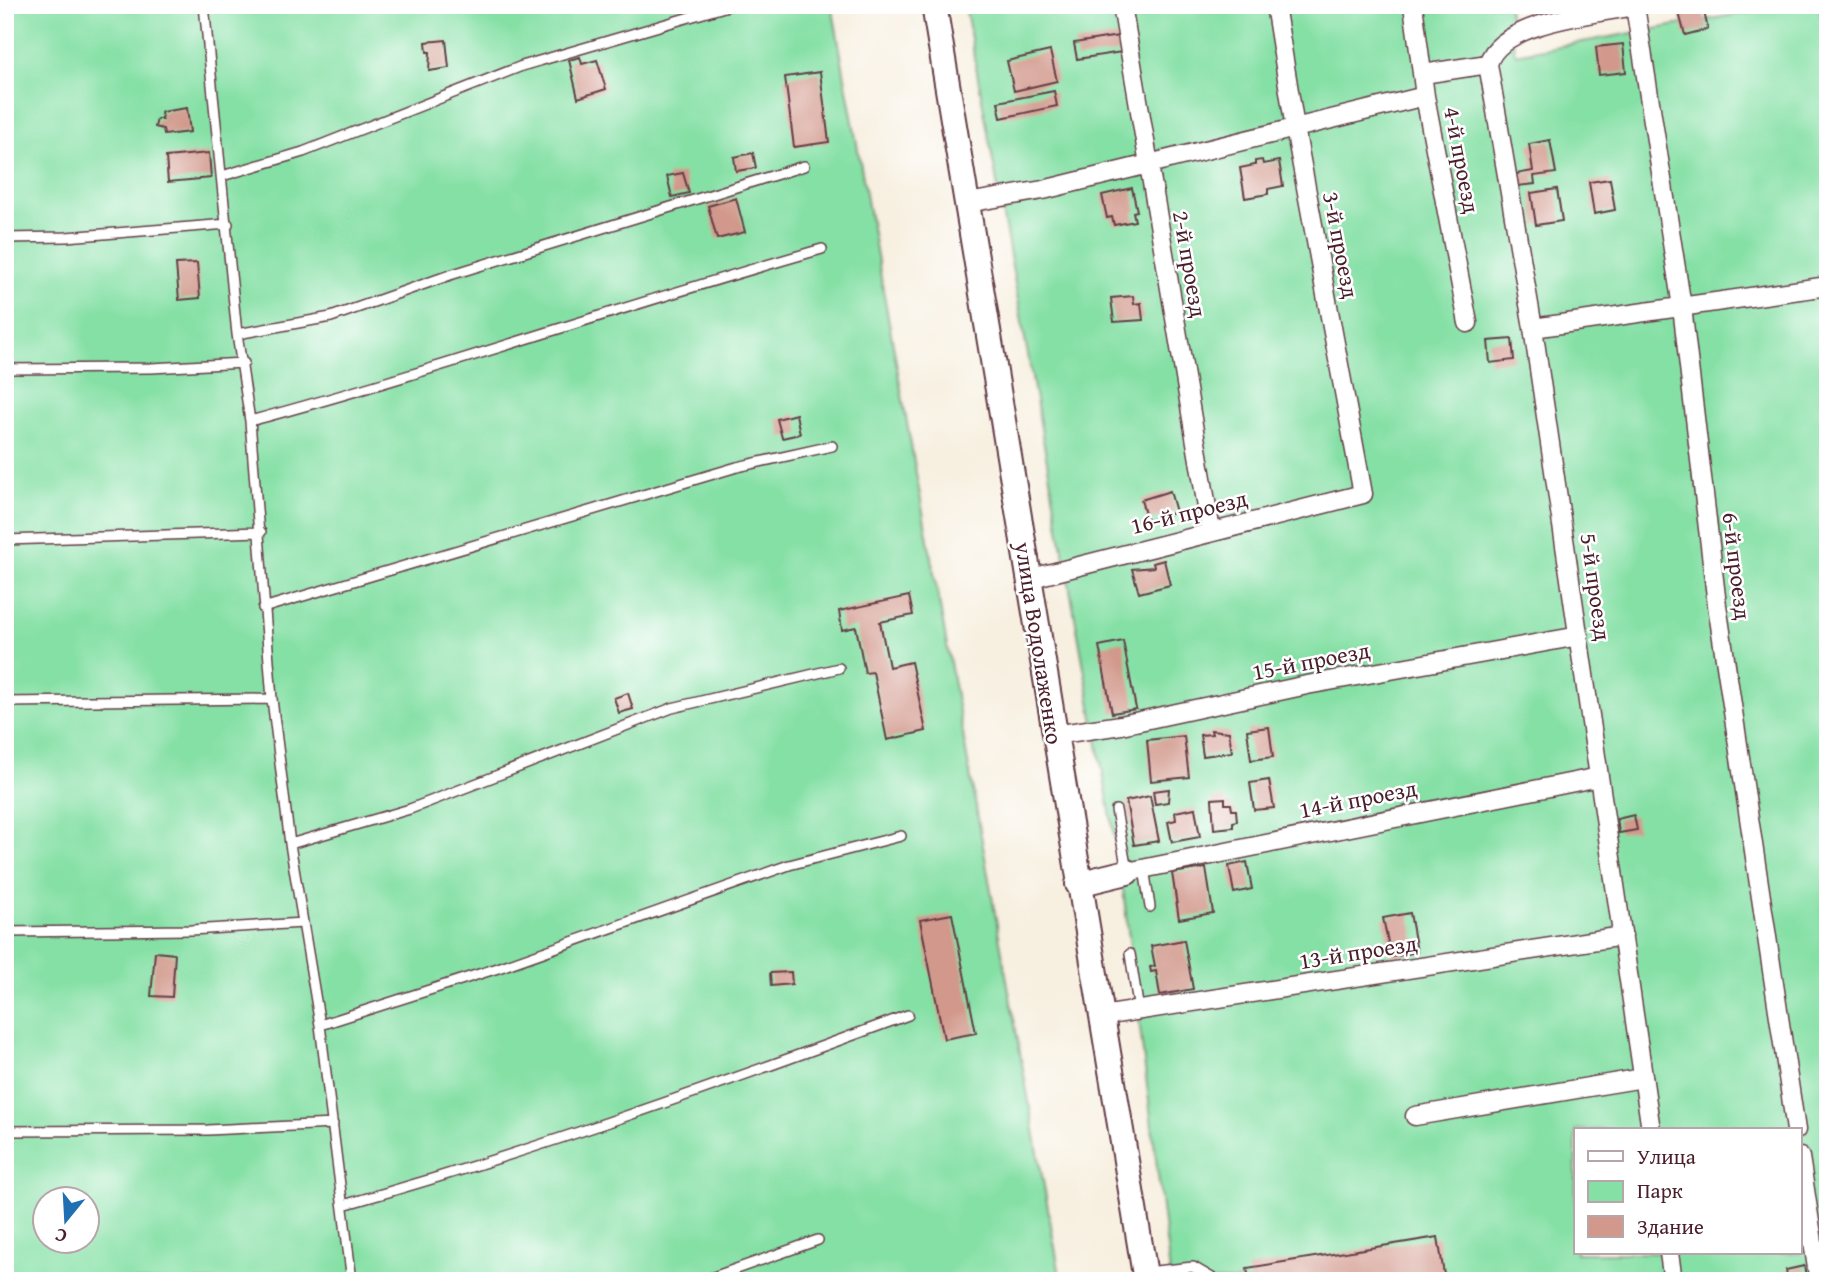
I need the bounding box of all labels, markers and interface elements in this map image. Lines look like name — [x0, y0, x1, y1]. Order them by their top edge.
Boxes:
street label: 4-й проезд — [1436, 104, 1489, 217]
street label: 3-й проезд — [1315, 189, 1368, 302]
street label: 2-й проезд — [1165, 208, 1216, 320]
street label: 16-й проезд — [1127, 481, 1251, 542]
street label: 6-й проезд — [1715, 510, 1761, 622]
street label: 5-й проезд — [1573, 531, 1620, 643]
street label: улица Водолаженко — [1007, 538, 1072, 747]
street label: 15-й проезд — [1249, 633, 1373, 688]
street label: 14-й проезд — [1296, 771, 1420, 826]
street label: 13-й проезд — [1296, 926, 1420, 977]
legend — [1574, 1128, 1801, 1254]
text: Улица — [1637, 1141, 1696, 1172]
text: Парк — [1637, 1175, 1683, 1206]
north arrow — [32, 1184, 102, 1254]
text: Здание — [1637, 1211, 1704, 1242]
text: С — [51, 1221, 70, 1251]

